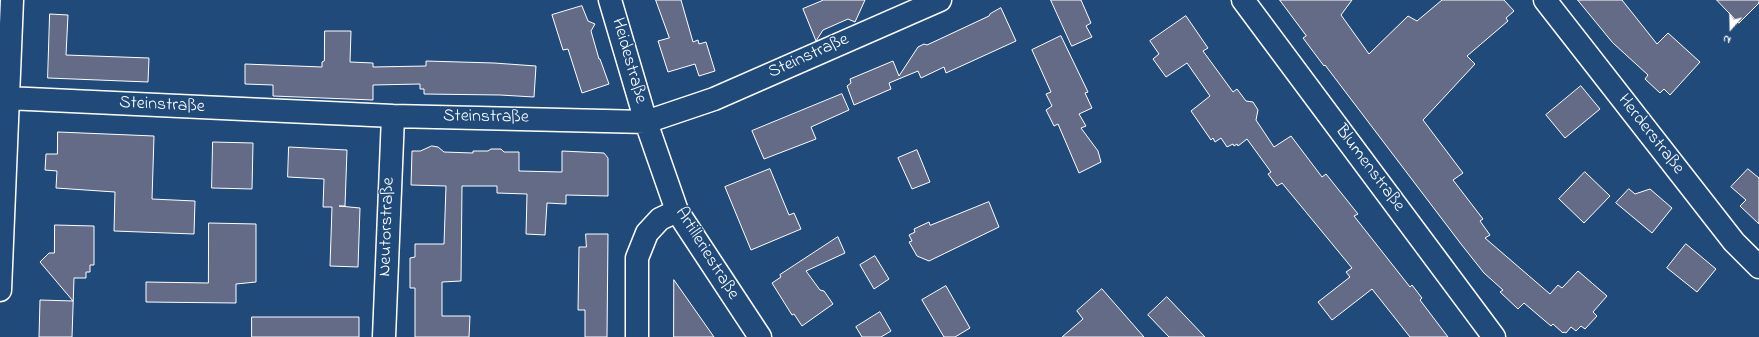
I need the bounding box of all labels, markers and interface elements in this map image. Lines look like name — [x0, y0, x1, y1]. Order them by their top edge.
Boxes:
north arrow — [1711, 8, 1751, 48]
street label: Heidestraße — [605, 16, 651, 106]
street label: Steinstraße — [765, 30, 853, 84]
text: N — [1721, 30, 1733, 48]
street label: Herderstraße — [1612, 91, 1688, 179]
street label: Steinstraße — [119, 93, 205, 119]
street label: Steinstraße — [443, 106, 529, 130]
street label: Blumenstraße — [1329, 121, 1409, 217]
street label: Neutorstraße — [375, 177, 401, 277]
street label: Artilleriestraße — [669, 204, 743, 304]

